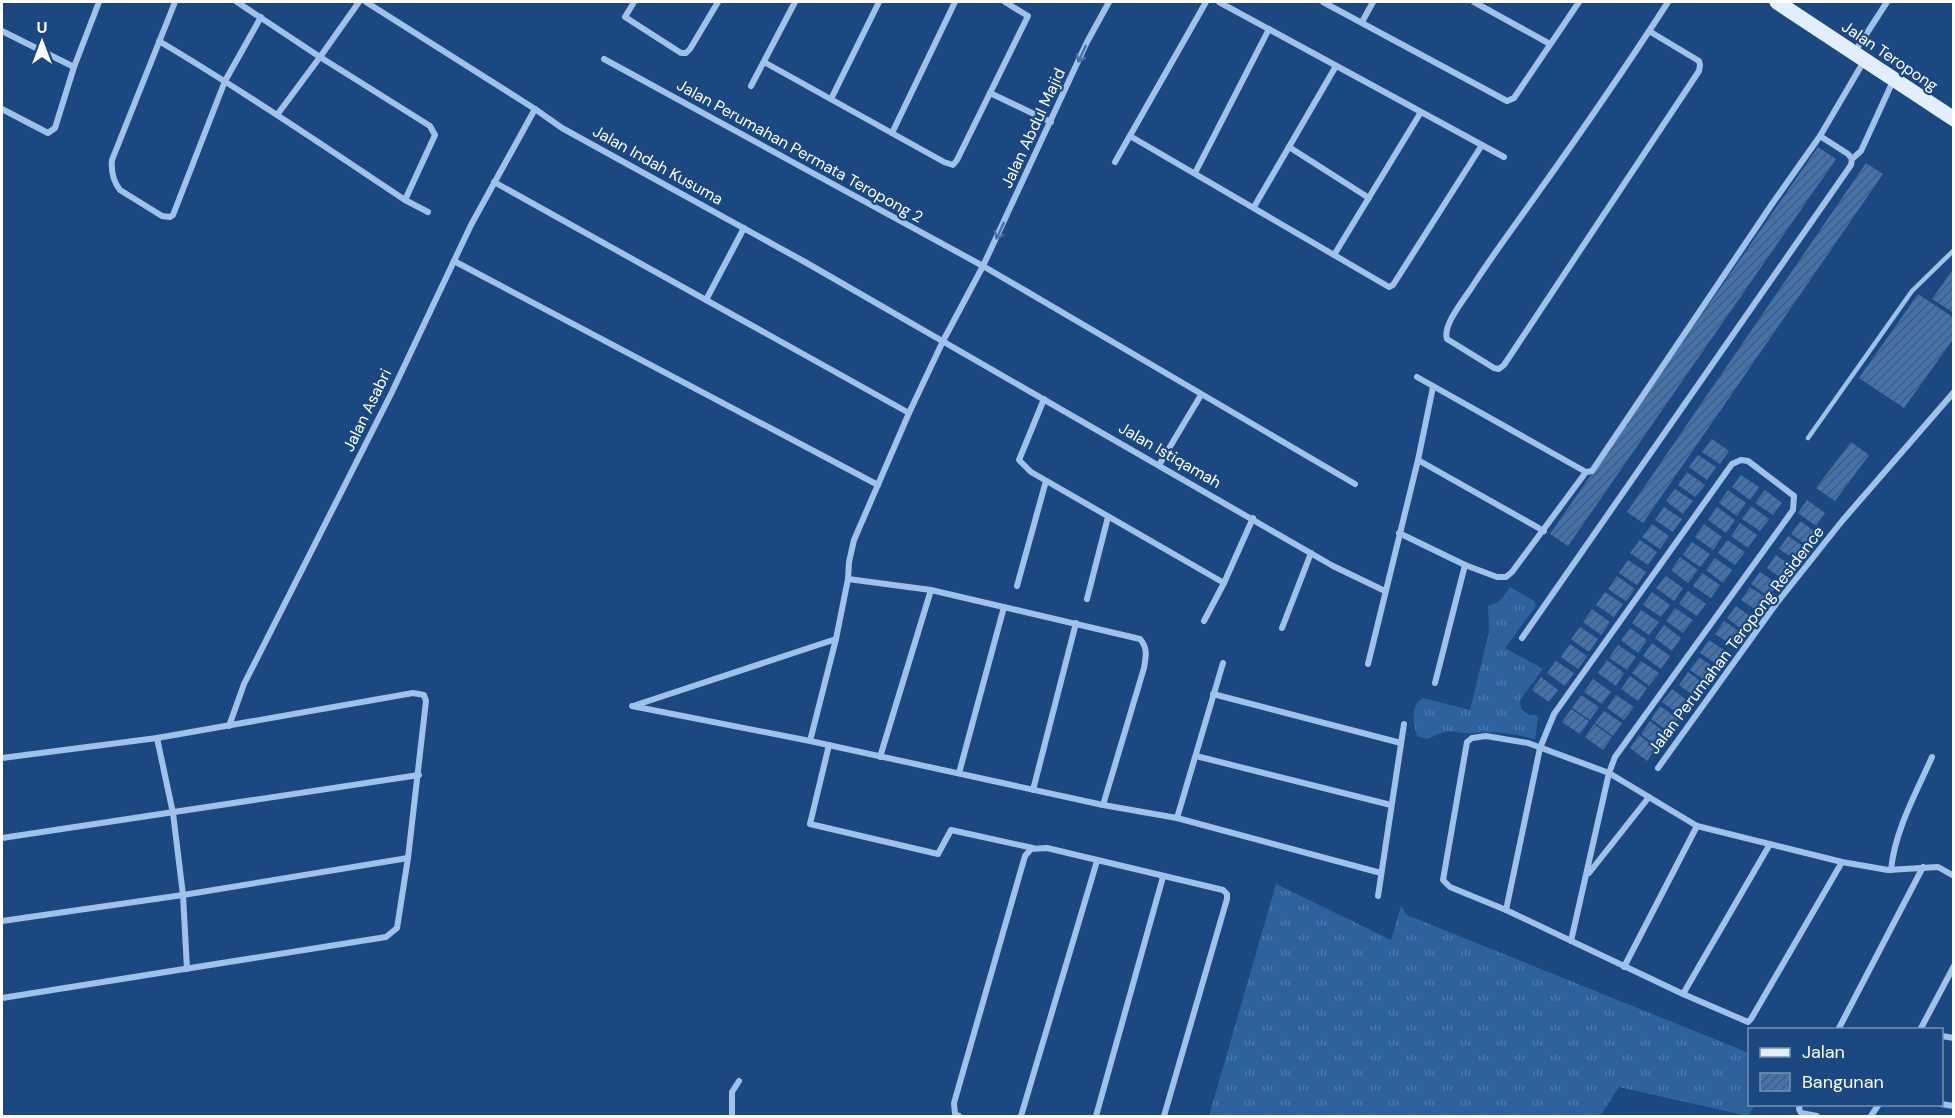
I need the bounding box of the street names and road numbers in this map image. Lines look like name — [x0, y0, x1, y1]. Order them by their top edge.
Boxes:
street label: Jalan Teropong — [1838, 16, 1942, 96]
street label: Jalan Abdul Majid — [996, 65, 1070, 191]
street label: Jalan Perumahan Permata Teropong 2 — [673, 74, 927, 228]
street label: Jalan Indah Kusuma — [589, 120, 727, 210]
street label: Jalan Asabri — [338, 365, 396, 455]
street label: Jalan Istiqamah — [1115, 417, 1225, 493]
street label: Jalan Perumahan Teropong Residence — [1643, 522, 1829, 758]

